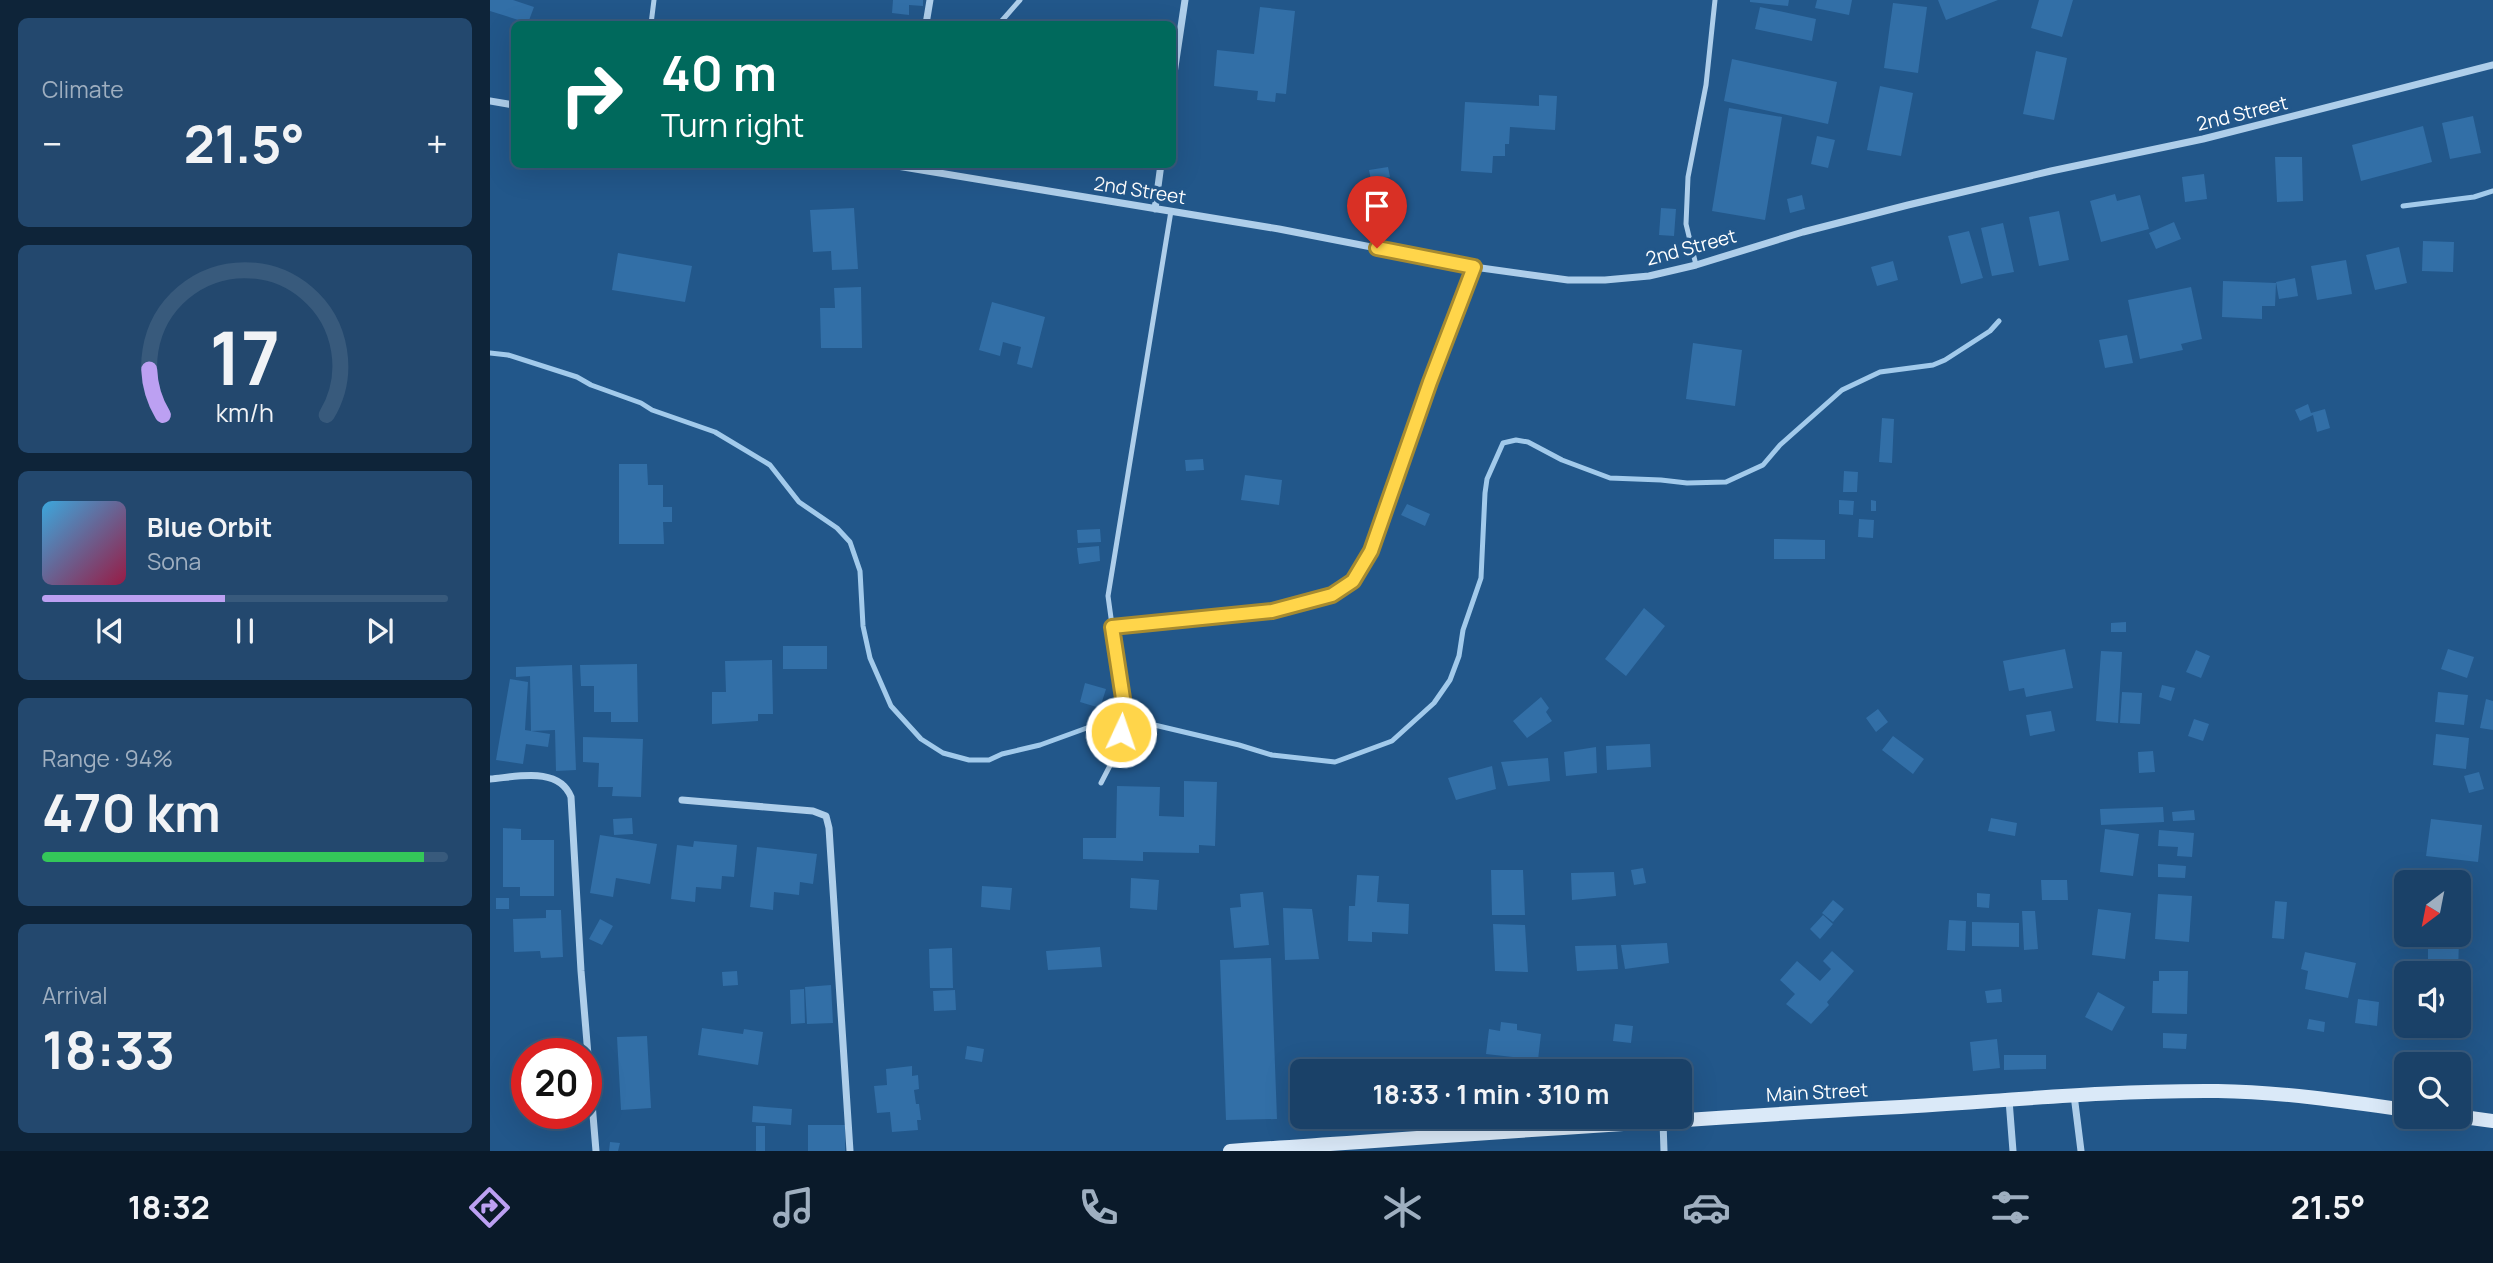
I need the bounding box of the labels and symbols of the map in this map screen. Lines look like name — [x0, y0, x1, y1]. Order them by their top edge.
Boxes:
street label: 2nd Street — [2194, 89, 2290, 137]
street label: 2nd Street — [1092, 170, 1188, 210]
pin — [1347, 176, 1407, 248]
street label: 2nd Street — [1643, 222, 1739, 272]
position arrow — [1084, 695, 1158, 769]
north arrow — [2394, 870, 2471, 947]
speed limit sign: 20 — [511, 1038, 602, 1129]
street label: Main Street — [1765, 1076, 1869, 1108]

